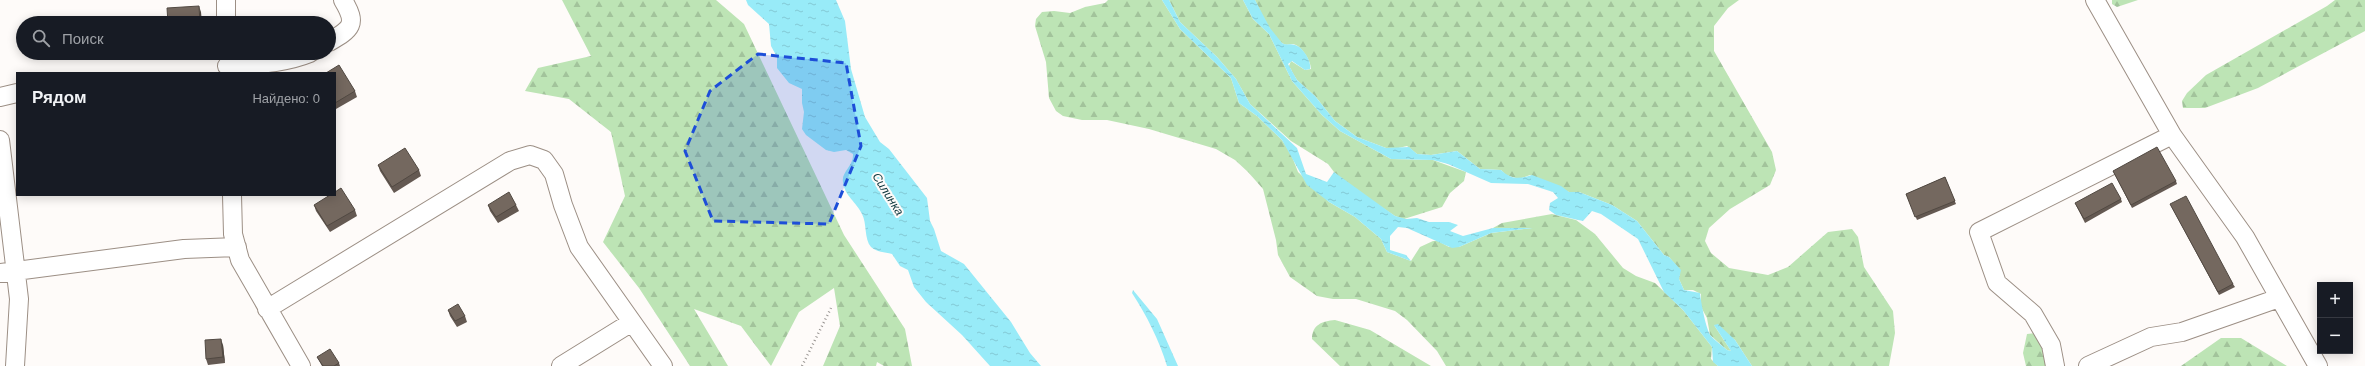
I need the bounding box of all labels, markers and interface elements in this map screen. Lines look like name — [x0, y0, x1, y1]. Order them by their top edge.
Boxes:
search box — [16, 16, 336, 60]
icon: search — [30, 27, 52, 49]
text: Поиск — [62, 30, 104, 47]
text: Рядом — [32, 88, 87, 107]
text: Найдено: 0 — [252, 91, 320, 106]
water label: Силинка — [869, 170, 907, 218]
map controls — [2317, 282, 2353, 354]
button: + — [2317, 282, 2353, 318]
button: − — [2317, 318, 2353, 354]

